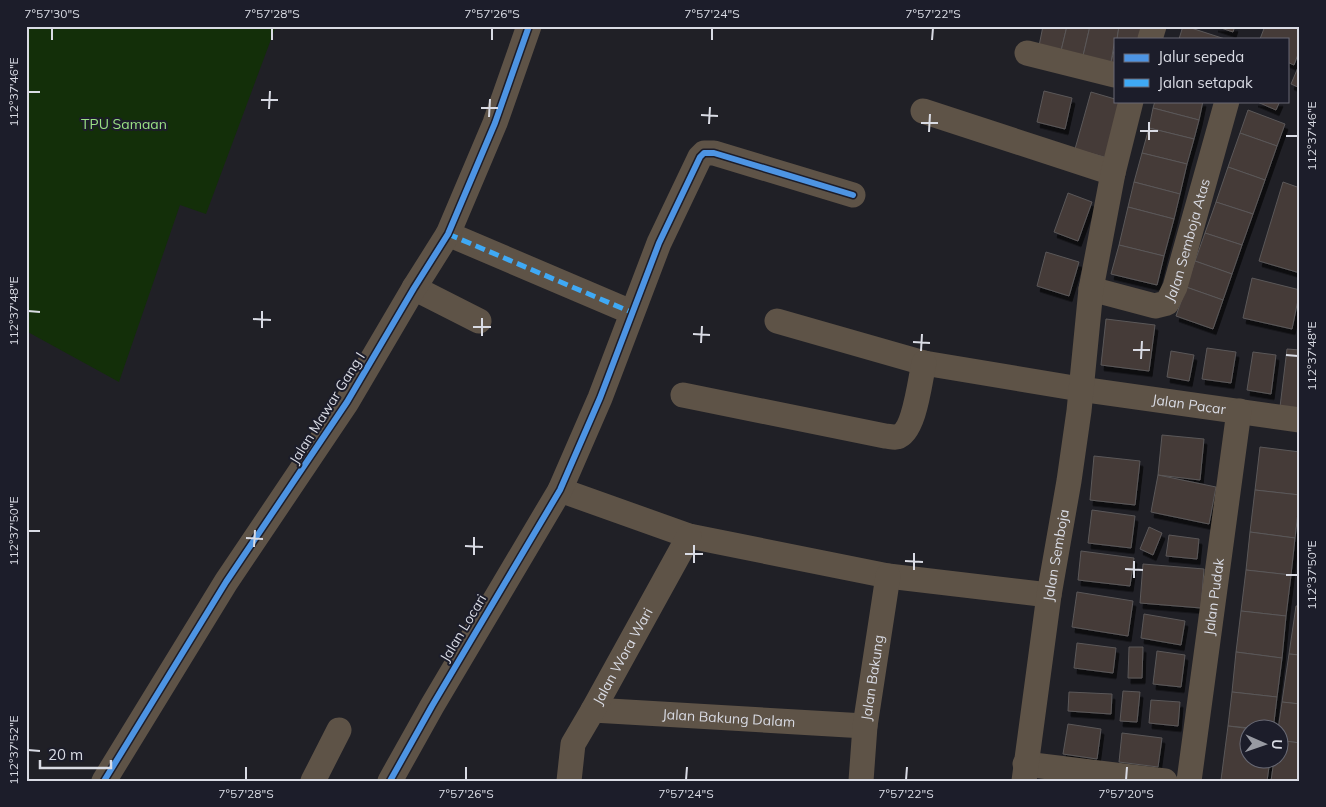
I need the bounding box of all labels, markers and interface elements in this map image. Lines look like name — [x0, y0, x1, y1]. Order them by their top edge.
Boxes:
text: 7°57'30"S — [24, 6, 80, 21]
text: 7°57'28"S — [244, 6, 300, 21]
text: 7°57'26"S — [464, 6, 520, 21]
text: 7°57'24"S — [684, 6, 740, 21]
text: 7°57'22"S — [905, 6, 961, 21]
legend — [1114, 38, 1288, 102]
text: Jalur sepeda — [1158, 47, 1244, 66]
text: 112°37'46"E — [6, 57, 21, 127]
text: Jalan setapak — [1158, 73, 1253, 92]
text: 112°37'46"E — [1304, 101, 1319, 171]
park label: TPU Samaan — [81, 115, 167, 133]
street label: Jalan Semboja Atas — [1160, 176, 1214, 305]
text: 112°37'48"E — [6, 276, 21, 346]
text: 112°37'48"E — [1304, 321, 1319, 391]
street label: Jalan Mawar Gang I — [285, 349, 369, 467]
street label: Jalan Pacar — [1151, 390, 1228, 419]
text: 112°37'50"E — [6, 496, 21, 566]
street label: Jalan Semboja — [1039, 508, 1073, 603]
text: 112°37'50"E — [1304, 540, 1319, 610]
street label: Jalan Pudak — [1200, 556, 1228, 636]
street label: Jalan Locari — [436, 591, 490, 665]
street label: Jalan Wora Wari — [589, 605, 657, 708]
street label: Jalan Bakung — [857, 634, 888, 722]
street label: Jalan Bakung Dalam — [662, 705, 796, 731]
text: 112°37'52"E — [6, 715, 21, 785]
north arrow — [1238, 720, 1288, 770]
scale bar — [40, 737, 111, 769]
text: U — [1268, 739, 1286, 750]
text: 20 m — [48, 745, 83, 764]
text: 7°57'28"S — [218, 786, 274, 801]
text: 7°57'26"S — [438, 786, 494, 801]
text: 7°57'24"S — [658, 786, 714, 801]
text: 7°57'22"S — [878, 786, 934, 801]
text: 7°57'20"S — [1098, 786, 1154, 801]

